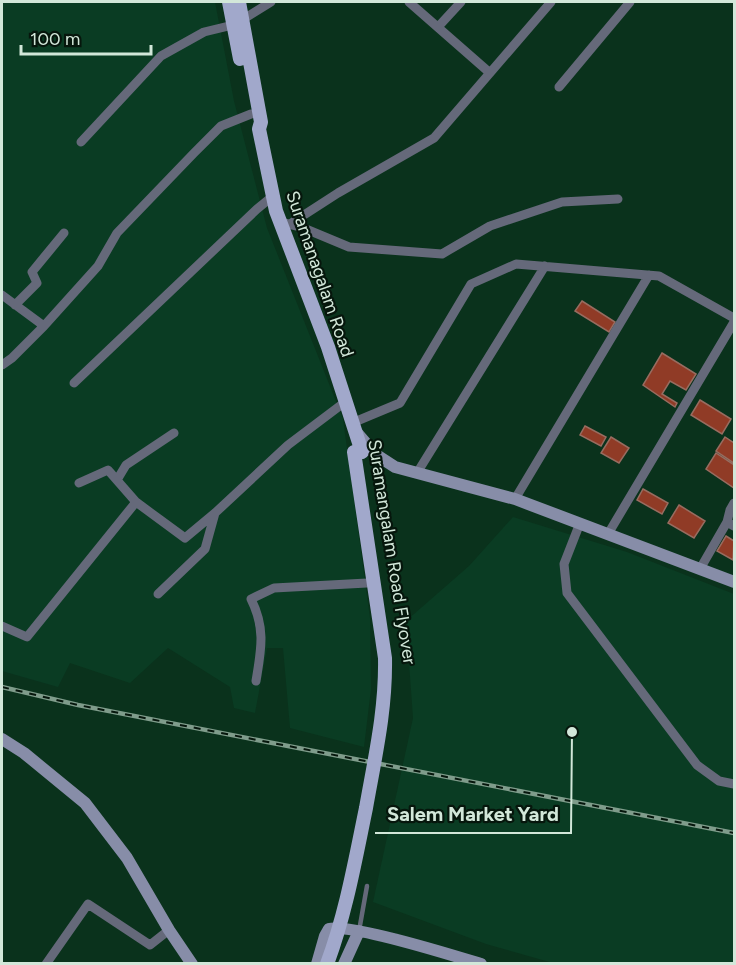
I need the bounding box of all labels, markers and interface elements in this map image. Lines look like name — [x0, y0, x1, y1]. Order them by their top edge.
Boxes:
scale bar — [21, 18, 152, 56]
text: 100 m — [30, 28, 80, 50]
street label: Suramanagalam Road — [281, 188, 359, 360]
street label: Suramangalam Road Flyover — [363, 438, 421, 666]
callout: Salem Market Yard — [375, 795, 571, 833]
text: Salem Market Yard — [387, 802, 559, 826]

